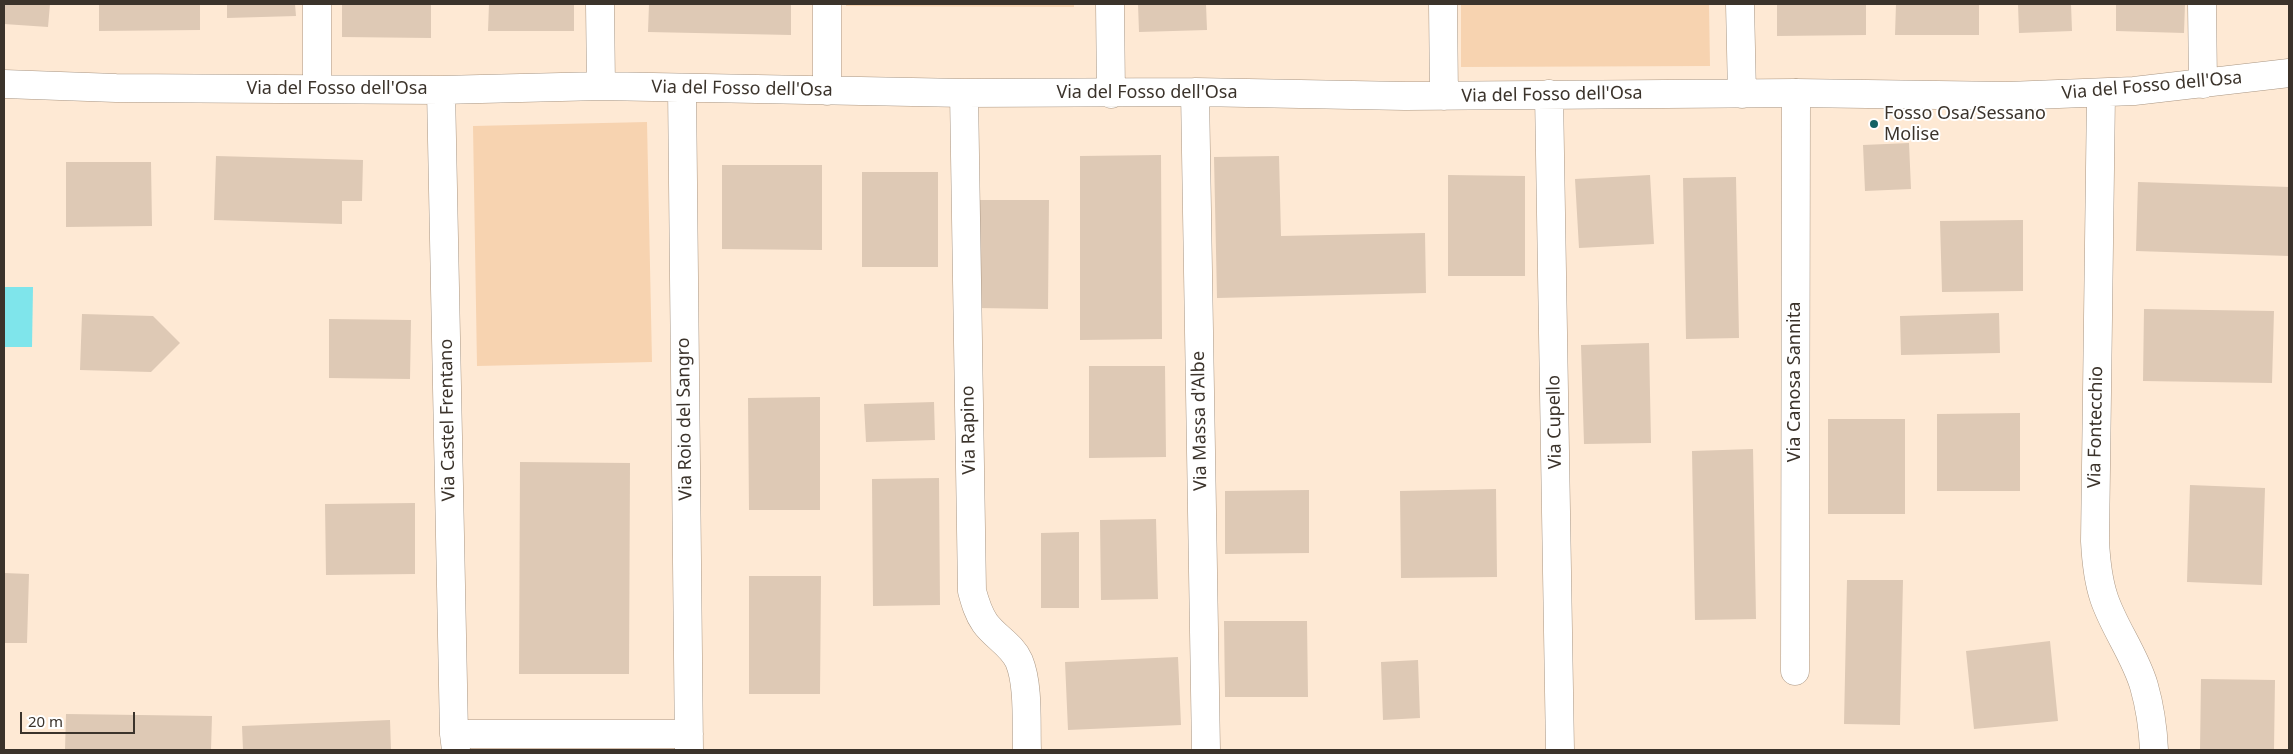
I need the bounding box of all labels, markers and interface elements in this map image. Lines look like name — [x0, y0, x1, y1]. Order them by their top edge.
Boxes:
street label: Via del Fosso dell'Osa — [2061, 67, 2243, 105]
street label: Via del Fosso dell'Osa — [651, 77, 833, 101]
street label: Via del Fosso dell'Osa — [246, 78, 428, 100]
street label: Via del Fosso dell'Osa — [1056, 82, 1238, 104]
street label: Via del Fosso dell'Osa — [1461, 83, 1643, 107]
place label: Fosso Osa/Sessano Molise — [1884, 103, 2046, 146]
marker: Fosso Osa/Sessano Molise — [1868, 118, 1880, 130]
street label: Via Canosa Sannita — [1784, 302, 1806, 462]
street label: Via Roio del Sangro — [673, 337, 697, 501]
street label: Via Castel Frentano — [436, 339, 460, 501]
street label: Via Massa d'Albe — [1188, 351, 1212, 491]
street label: Via Fontecchio — [2084, 366, 2108, 488]
street label: Via Cupello — [1543, 375, 1567, 469]
street label: Via Rapino — [957, 385, 981, 475]
scale bar — [22, 702, 138, 734]
text: 20 m — [28, 711, 63, 731]

